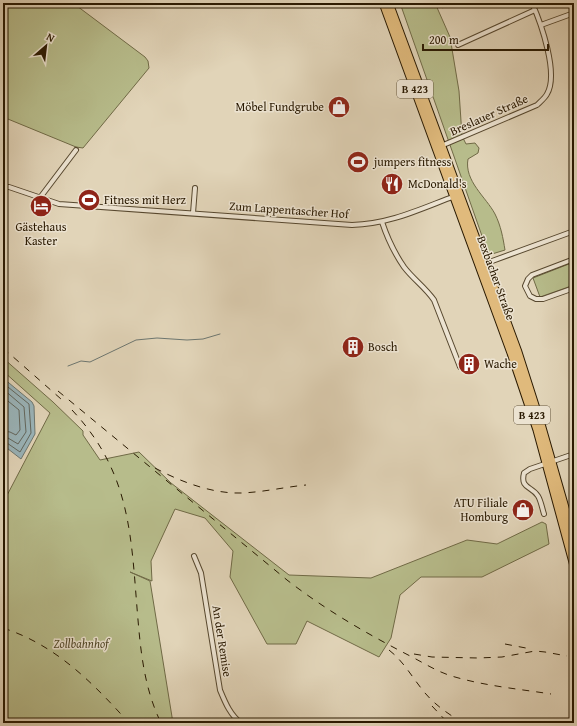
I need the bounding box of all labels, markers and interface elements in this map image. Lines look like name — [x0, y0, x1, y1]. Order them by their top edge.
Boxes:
north arrow — [26, 26, 66, 66]
scale bar — [423, 26, 548, 52]
text: N — [44, 28, 58, 46]
text: 200 m — [429, 31, 459, 48]
road number: B 423 — [397, 80, 433, 98]
street label: Breslauer Straße — [447, 90, 531, 139]
shop icon: Möbel Fundgrube — [326, 94, 352, 120]
place label: Möbel Fundgrube — [235, 98, 324, 115]
sports icon: jumpers fitness — [345, 149, 371, 175]
place label: jumpers fitness — [372, 153, 452, 170]
restaurant icon: McDonald's — [379, 171, 405, 197]
place label: McDonald's — [408, 175, 467, 192]
sports icon: Fitness mit Herz — [76, 187, 102, 213]
place label: Fitness mit Herz — [104, 191, 186, 208]
hotel icon: Gästehaus Kaster — [28, 193, 54, 219]
street label: Zum Lappentascher Hof — [229, 197, 351, 222]
place label: Gästehaus Kaster — [15, 218, 67, 249]
street label: Bexbacher Straße — [473, 233, 520, 323]
building icon: Bosch — [340, 334, 366, 360]
place label: Bosch — [368, 338, 398, 355]
building icon: Wache — [456, 351, 482, 377]
place label: Wache — [484, 355, 517, 372]
road number: B 423 — [514, 406, 550, 424]
place label: ATU Filiale Homburg — [453, 494, 508, 525]
shop icon: ATU Filiale Homburg — [510, 497, 536, 523]
street label: An der Remise — [208, 604, 237, 678]
park label: Zollbahnhof — [53, 635, 111, 652]

